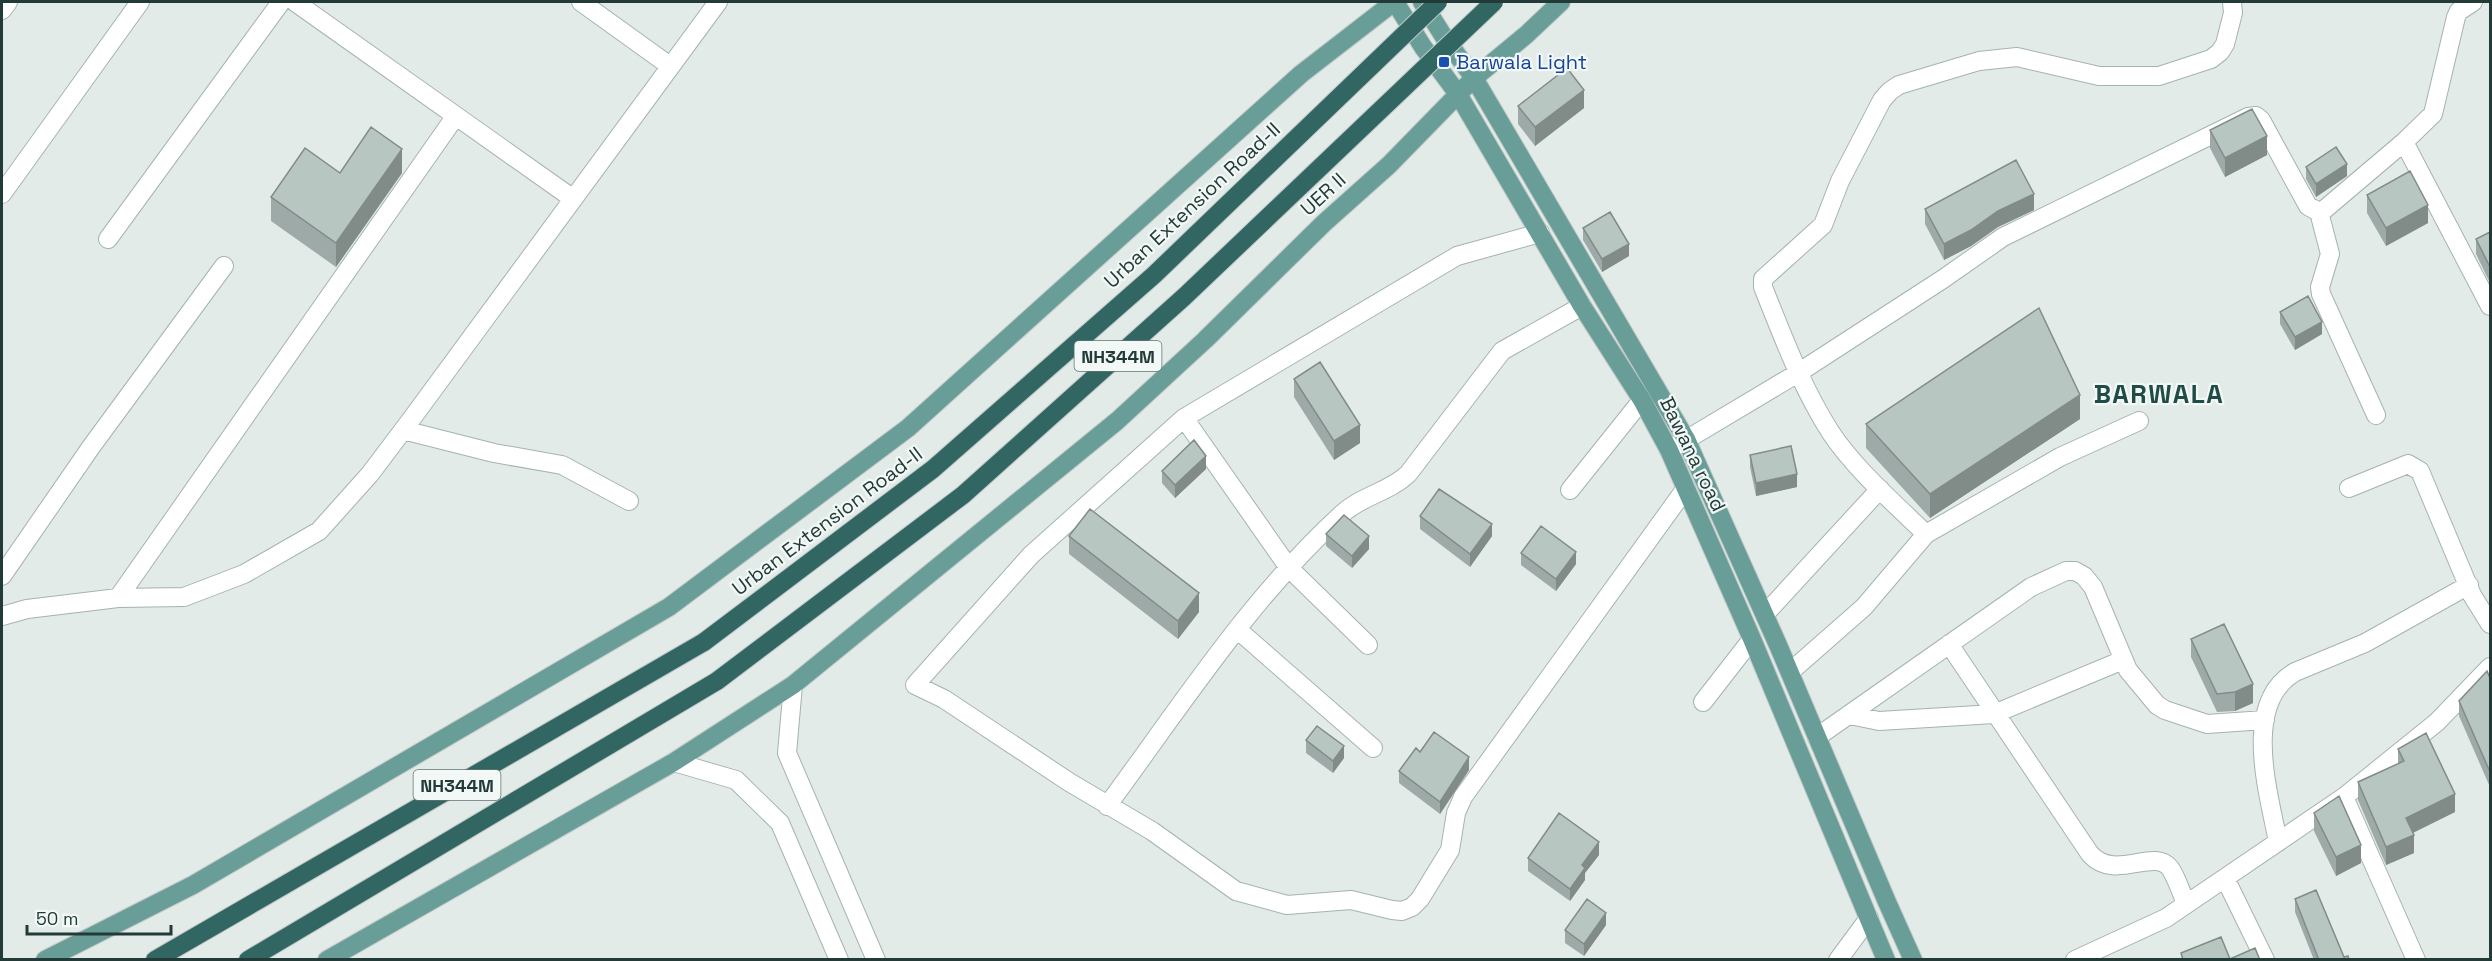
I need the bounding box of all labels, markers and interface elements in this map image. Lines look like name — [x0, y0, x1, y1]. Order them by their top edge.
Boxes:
place label: Barwala Light — [1456, 49, 1587, 75]
marker: Barwala Light — [1437, 55, 1451, 69]
street label: Urban Extension Road-II — [1098, 116, 1286, 294]
street label: UER II — [1295, 167, 1351, 221]
road number: NH344M — [1074, 341, 1162, 371]
district label: BARWALA — [2094, 377, 2224, 411]
street label: Bawana road — [1654, 392, 1732, 516]
street label: Urban Extension Road-II — [727, 441, 927, 601]
road number: NH344M — [414, 770, 500, 800]
scale bar — [27, 898, 171, 936]
text: 50 m — [36, 907, 78, 930]

